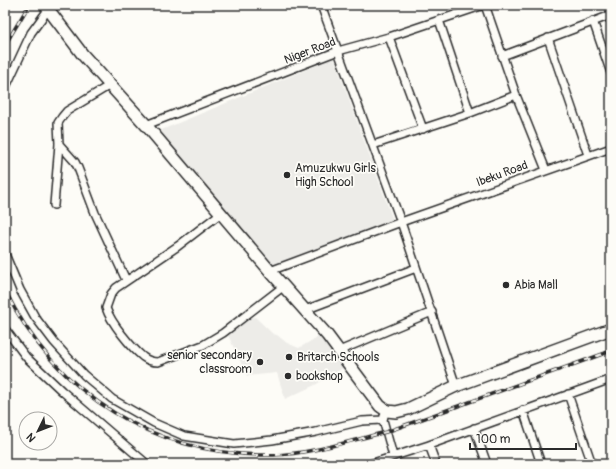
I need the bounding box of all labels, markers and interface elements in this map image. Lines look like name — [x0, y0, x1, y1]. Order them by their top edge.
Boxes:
street label: Niger Road — [282, 34, 338, 68]
street label: Ibeku Road — [474, 158, 530, 190]
place label: Amuzukwu Girls High School — [295, 161, 377, 190]
marker: Amuzukwu Girls High School — [282, 170, 292, 180]
place label: Abia Mall — [514, 278, 558, 293]
marker: Abia Mall — [501, 280, 511, 290]
place label: senior secondary classroom — [167, 348, 252, 377]
place label: Britarch Schools — [297, 350, 380, 365]
marker: Britarch Schools — [284, 352, 294, 362]
marker: senior secondary classroom — [255, 357, 265, 367]
place label: bookshop — [296, 369, 343, 384]
marker: bookshop — [283, 371, 293, 381]
north arrow — [18, 411, 58, 451]
scale bar — [470, 425, 576, 451]
text: N — [23, 430, 38, 445]
text: 100 m — [476, 432, 511, 447]

